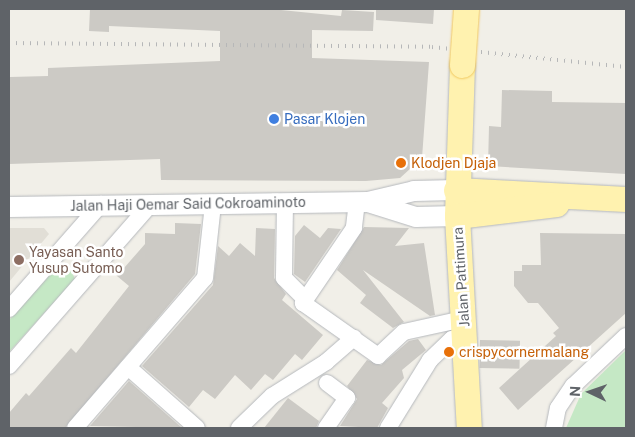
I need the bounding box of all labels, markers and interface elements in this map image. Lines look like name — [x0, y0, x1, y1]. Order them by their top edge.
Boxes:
place label: Pasar Klojen — [284, 111, 365, 127]
marker: Pasar Klojen — [268, 113, 280, 125]
place label: Klodjen Djaja — [411, 155, 496, 171]
marker: Klodjen Djaja — [395, 157, 407, 169]
street label: Jalan Haji Oemar Said Cokroaminoto — [70, 194, 306, 214]
street label: Jalan Pattimura — [449, 227, 473, 327]
place label: Yayasan Santo Yusup Sutomo — [29, 244, 123, 276]
marker: Yayasan Santo Yusup Sutomo — [13, 254, 25, 266]
place label: crispycornermalang — [459, 344, 589, 360]
marker: crispycornermalang — [443, 346, 455, 358]
north arrow — [565, 367, 615, 417]
text: N — [567, 385, 583, 397]

